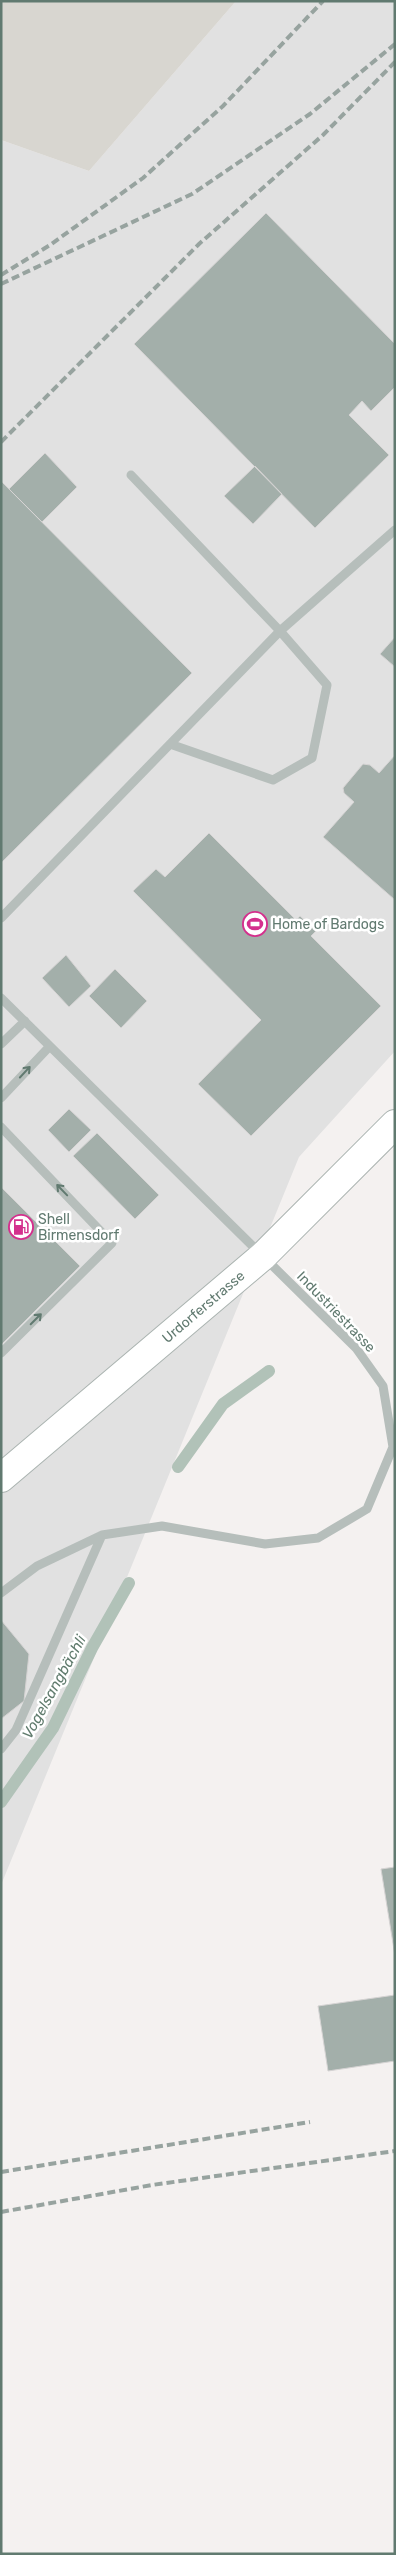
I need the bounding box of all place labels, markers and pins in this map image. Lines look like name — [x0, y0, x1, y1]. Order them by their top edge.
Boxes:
sports icon: Home of Bardogs — [242, 911, 268, 937]
place label: Home of Bardogs — [272, 916, 384, 933]
place label: Shell Birmensdorf — [38, 1211, 120, 1244]
fuel station icon: Shell Birmensdorf — [8, 1214, 34, 1240]

